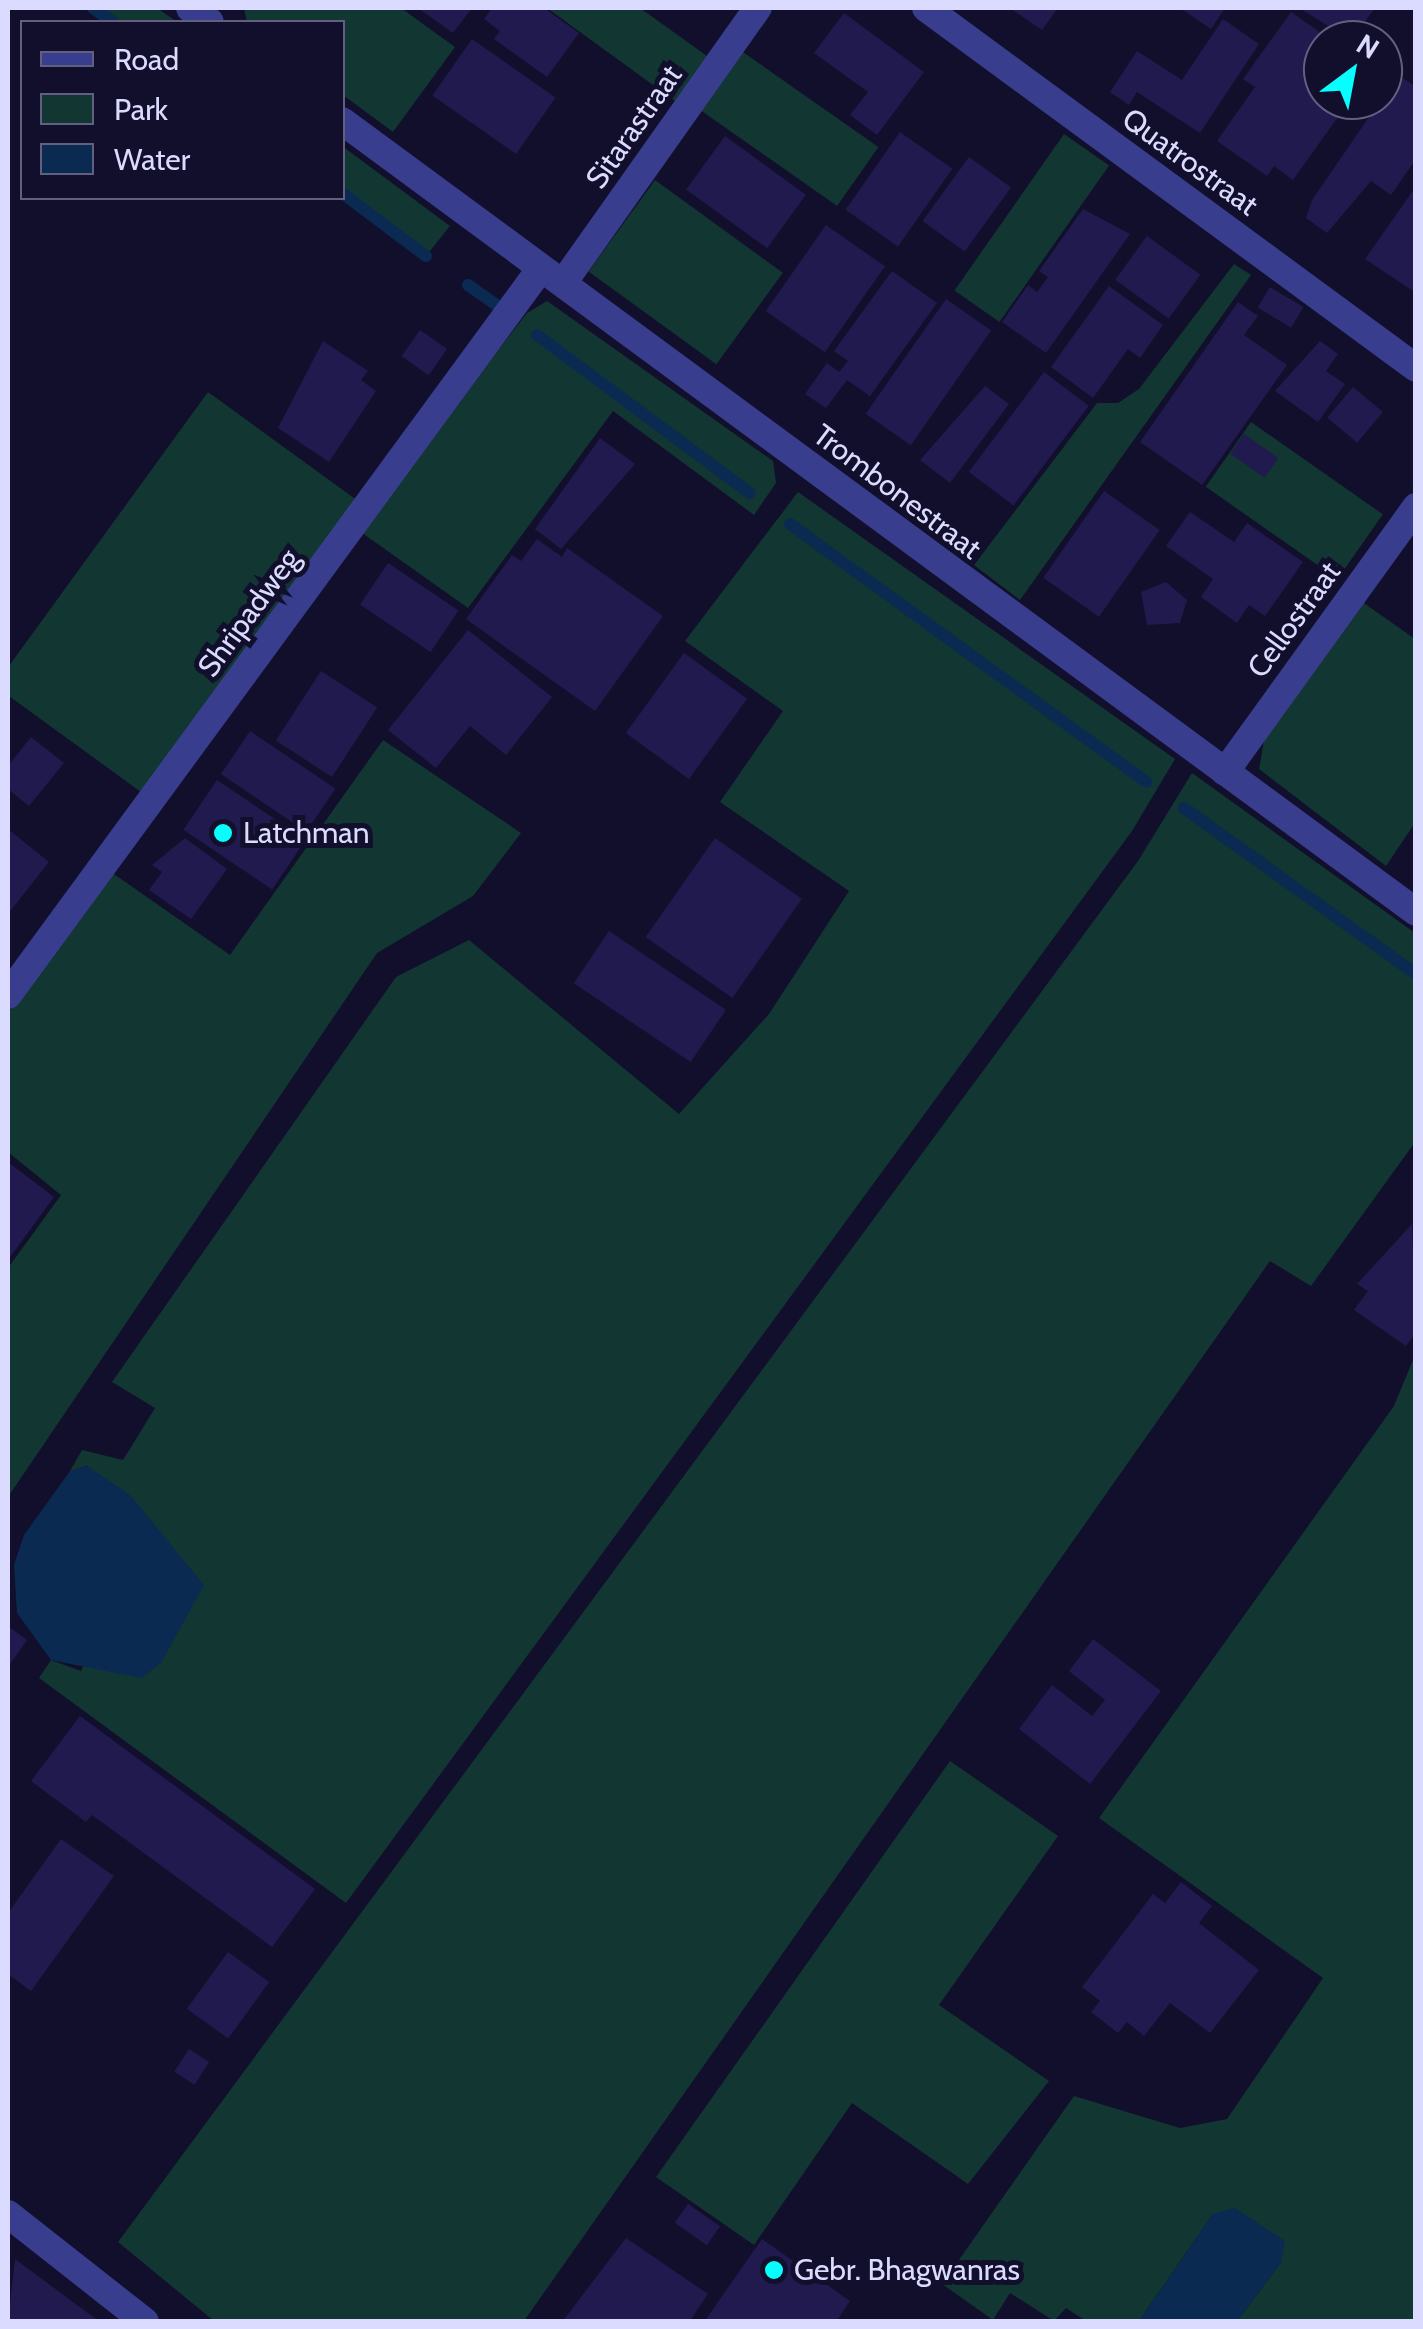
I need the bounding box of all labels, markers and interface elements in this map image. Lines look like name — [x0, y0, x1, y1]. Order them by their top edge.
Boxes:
legend — [20, 20, 345, 200]
north arrow — [1303, 20, 1403, 120]
text: N — [1350, 27, 1385, 66]
text: Road — [114, 41, 179, 78]
street label: Sitarastraat — [578, 58, 690, 196]
text: Park — [114, 91, 168, 128]
street label: Quatrostraat — [1115, 101, 1265, 223]
text: Water — [114, 141, 190, 178]
street label: Trombonestraat — [806, 417, 988, 567]
street label: Shripadweg — [191, 542, 307, 684]
street label: Cellostraat — [1240, 555, 1348, 685]
place label: Latchman — [243, 815, 369, 851]
marker: Latchman — [212, 822, 234, 844]
place label: Gebr. Bhagwanras — [794, 2252, 1020, 2288]
marker: Gebr. Bhagwanras — [763, 2259, 785, 2281]

